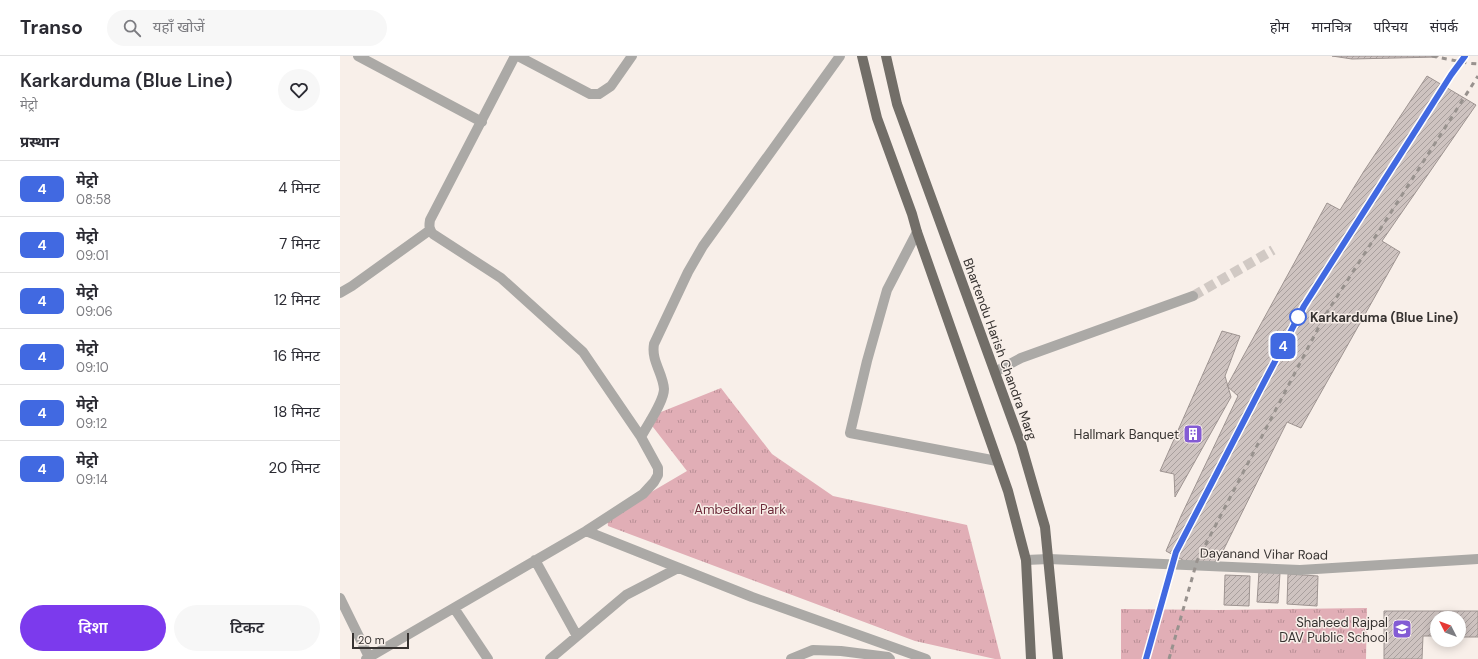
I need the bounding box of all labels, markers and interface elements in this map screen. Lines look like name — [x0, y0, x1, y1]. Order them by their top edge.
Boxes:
search box — [107, 10, 387, 46]
text: Transo — [20, 15, 83, 40]
icon: search — [121, 17, 143, 39]
text: यहाँ खोजें — [153, 17, 205, 37]
text: होम — [1270, 18, 1289, 36]
text: मानचित्र — [1311, 18, 1352, 36]
text: परिचय — [1374, 18, 1408, 36]
text: संपर्क — [1430, 18, 1458, 36]
text: Karkarduma (Blue Line) — [20, 68, 233, 93]
button: heart — [278, 69, 320, 111]
text: मेट्रो — [20, 96, 38, 113]
text: प्रस्थान — [20, 132, 59, 152]
text: मेट्रो — [76, 170, 98, 190]
text: 4 मिनट — [278, 178, 320, 198]
text: 4 — [37, 180, 47, 198]
text: 08:58 — [76, 191, 111, 208]
text: मेट्रो — [76, 226, 98, 246]
text: 7 मिनट — [279, 234, 320, 254]
text: 4 — [37, 236, 47, 254]
text: 09:01 — [76, 247, 109, 264]
street label: Bhartendu Harish Chandra Marg — [959, 256, 1041, 442]
text: मेट्रो — [76, 282, 98, 302]
text: 12 मिनट — [274, 290, 320, 310]
text: 4 — [37, 292, 47, 310]
text: 09:06 — [76, 303, 113, 320]
marker: Karkarduma (Blue Line) — [1289, 308, 1307, 326]
place label: Karkarduma (Blue Line) — [1310, 309, 1458, 326]
line badge: 4 — [1270, 333, 1296, 359]
text: 4 — [1278, 337, 1288, 355]
text: मेट्रो — [76, 338, 98, 358]
text: 16 मिनट — [273, 346, 320, 366]
text: 4 — [37, 348, 47, 366]
text: 09:10 — [76, 359, 109, 376]
text: मेट्रो — [76, 394, 98, 414]
text: 18 मिनट — [273, 402, 320, 422]
text: 4 — [37, 404, 47, 422]
text: 09:12 — [76, 415, 107, 432]
building icon: Hallmark Banquet — [1182, 423, 1204, 445]
place label: Hallmark Banquet — [1074, 426, 1179, 443]
text: मेट्रो — [76, 450, 98, 470]
text: 20 मिनट — [269, 458, 320, 478]
text: 4 — [37, 460, 47, 478]
text: 09:14 — [76, 471, 108, 488]
park label: Ambedkar Park — [694, 501, 786, 518]
street label: Dayanand Vihar Road — [1200, 544, 1328, 564]
button: दिशा — [20, 605, 166, 651]
button: टिकट — [174, 605, 320, 651]
north arrow — [1430, 611, 1466, 647]
map controls — [1430, 611, 1466, 647]
place label: Shaheed Rajpal DAV Public School — [1279, 614, 1388, 646]
school or university icon: Shaheed Rajpal DAV Public School — [1391, 618, 1413, 640]
scale bar — [352, 631, 409, 650]
text: 20 m — [358, 633, 384, 647]

